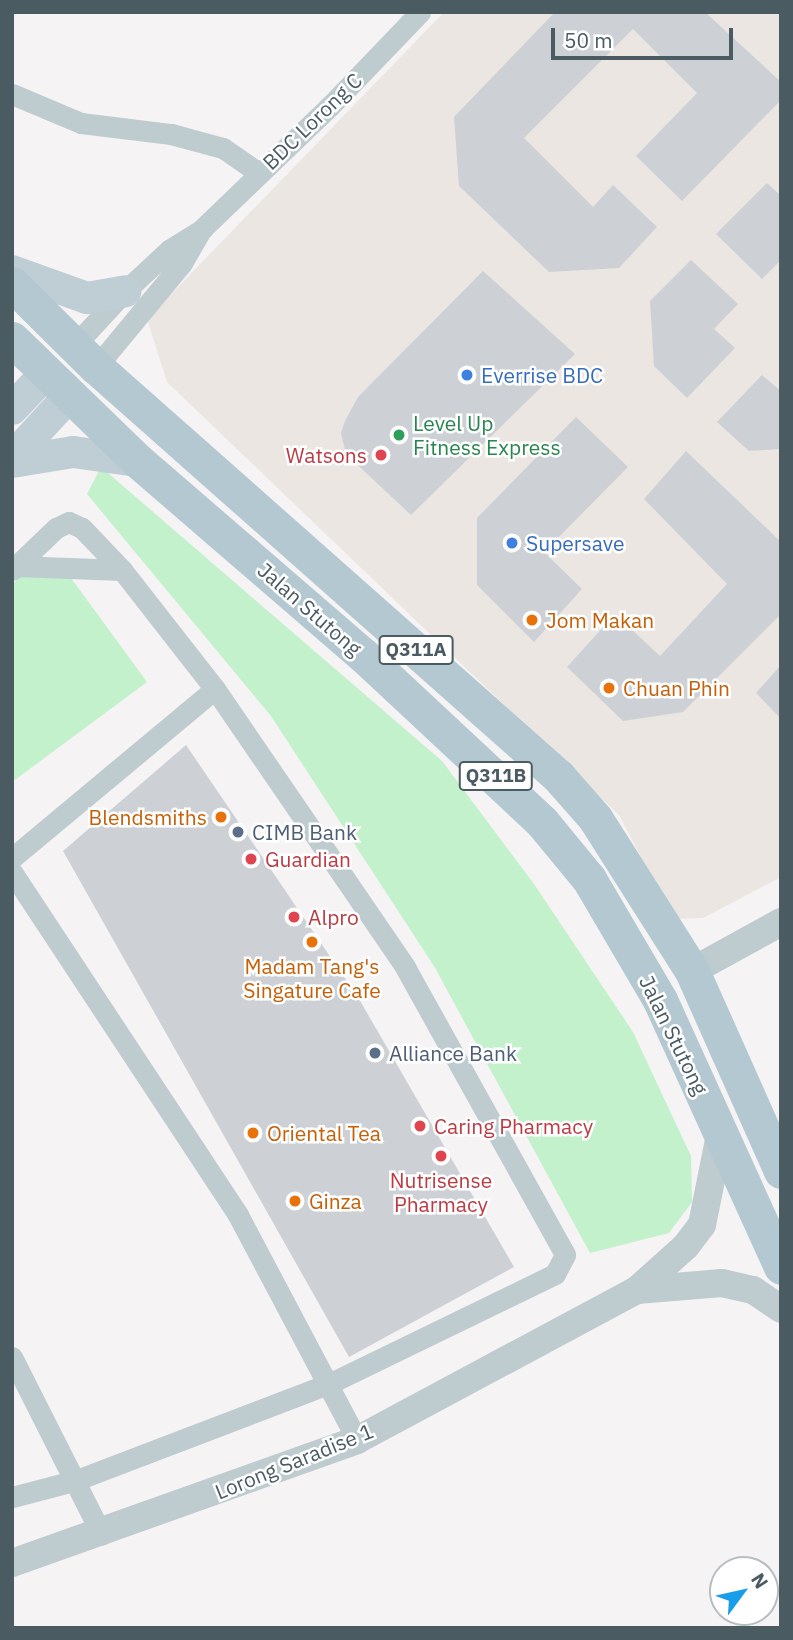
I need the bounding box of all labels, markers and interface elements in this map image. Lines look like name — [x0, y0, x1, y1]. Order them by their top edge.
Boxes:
scale bar — [555, 14, 737, 58]
text: 50 m — [564, 26, 613, 54]
street label: BDC Lorong C — [257, 67, 367, 175]
place label: Everrise BDC — [481, 362, 603, 388]
marker: Everrise BDC — [459, 367, 475, 383]
place label: Level Up Fitness Express — [413, 410, 561, 460]
marker: Level Up Fitness Express — [391, 427, 407, 443]
place label: Watsons — [286, 442, 367, 468]
marker: Watsons — [373, 447, 389, 463]
place label: Supersave — [526, 530, 625, 556]
marker: Supersave — [504, 535, 520, 551]
street label: Jalan Stutong — [253, 557, 367, 661]
place label: Jom Makan — [546, 607, 654, 633]
marker: Jom Makan — [524, 612, 540, 628]
road number: Q311A — [378, 635, 454, 666]
place label: Chuan Phin — [623, 675, 730, 701]
marker: Chuan Phin — [601, 680, 617, 696]
road number: Q311B — [458, 761, 534, 792]
place label: Blendsmiths — [89, 804, 207, 830]
marker: Blendsmiths — [213, 809, 229, 825]
place label: CIMB Bank — [252, 819, 357, 845]
marker: CIMB Bank — [230, 824, 246, 840]
place label: Guardian — [265, 846, 351, 872]
marker: Guardian — [243, 851, 259, 867]
place label: Alpro — [308, 904, 359, 930]
marker: Alpro — [286, 909, 302, 925]
marker: Madam Tang's Singature Cafe — [304, 934, 320, 950]
place label: Madam Tang's Singature Cafe — [243, 953, 381, 1003]
street label: Jalan Stutong — [634, 971, 714, 1099]
place label: Alliance Bank — [389, 1040, 517, 1066]
marker: Alliance Bank — [367, 1045, 383, 1061]
place label: Caring Pharmacy — [434, 1113, 593, 1139]
marker: Caring Pharmacy — [412, 1118, 428, 1134]
place label: Oriental Tea — [267, 1120, 381, 1146]
marker: Oriental Tea — [245, 1125, 261, 1141]
marker: Nutrisense Pharmacy — [433, 1148, 449, 1164]
place label: Nutrisense Pharmacy — [390, 1167, 492, 1217]
place label: Ginza — [309, 1188, 362, 1214]
marker: Ginza — [287, 1193, 303, 1209]
street label: Lorong Saradise 1 — [211, 1418, 377, 1504]
north arrow — [709, 1556, 779, 1626]
text: N — [746, 1568, 774, 1593]

